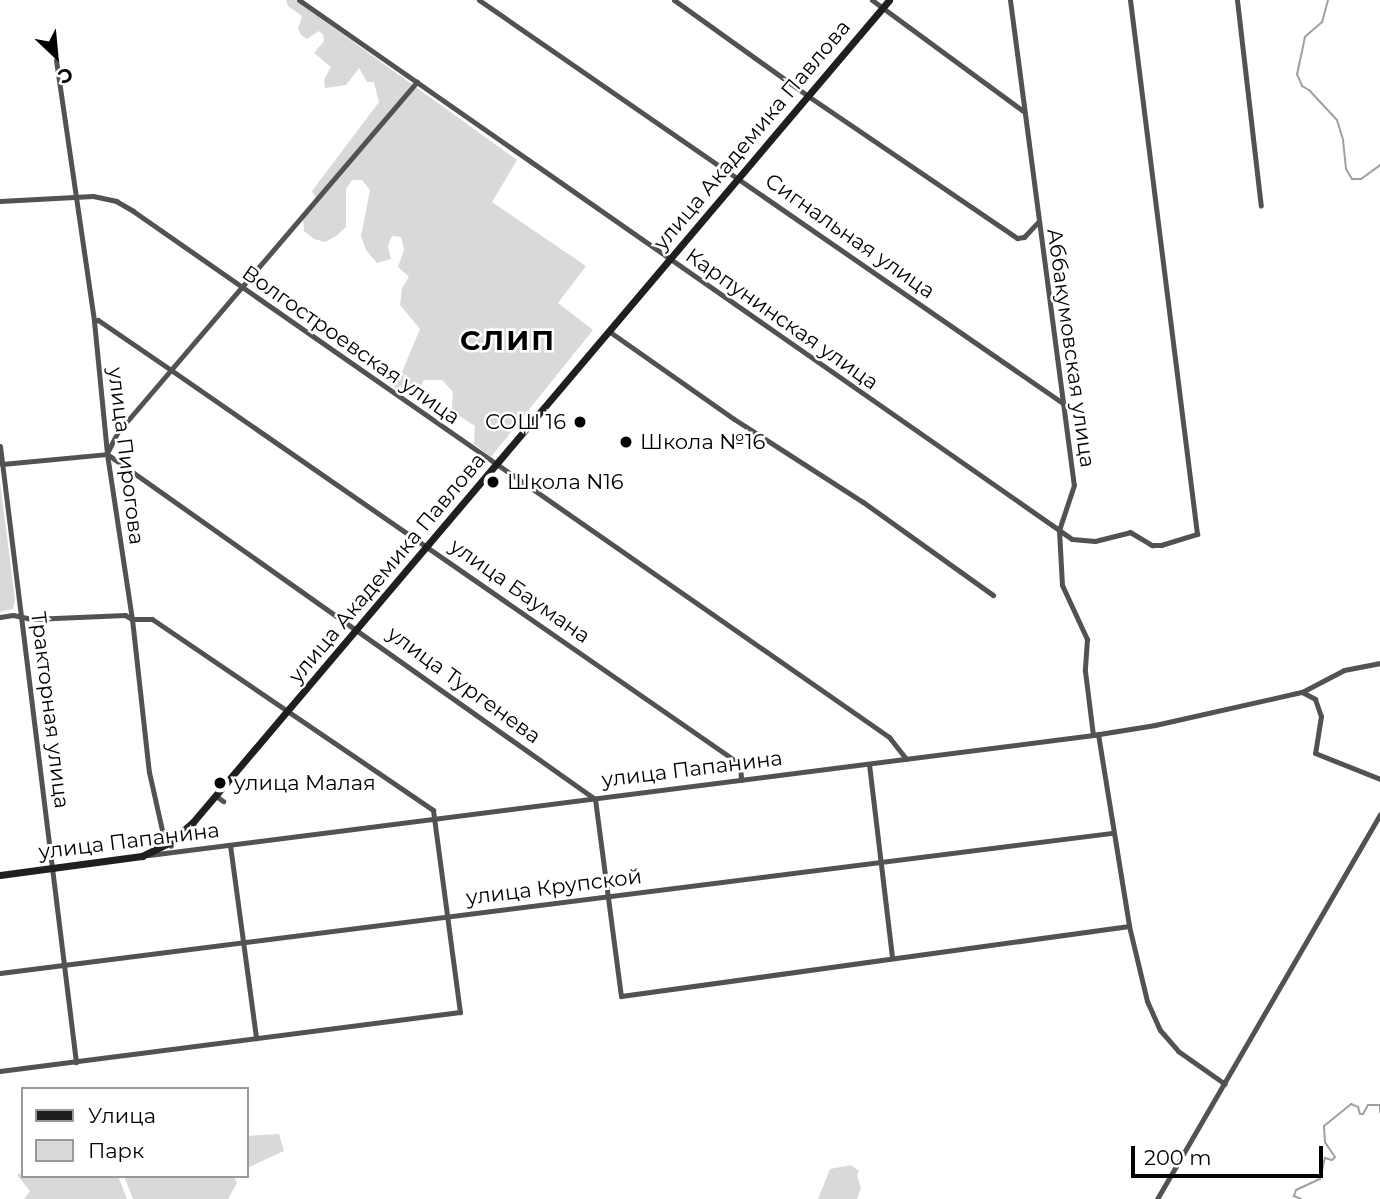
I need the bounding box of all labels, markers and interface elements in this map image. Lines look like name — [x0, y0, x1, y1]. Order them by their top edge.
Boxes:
street label: улица Академика Павлова — [648, 15, 856, 255]
north arrow — [21, 21, 91, 91]
text: С — [54, 62, 77, 89]
street label: Сигнальная улица — [760, 168, 940, 304]
street label: Аббакумовская улица — [1042, 227, 1100, 469]
street label: Карпунинская улица — [681, 243, 883, 395]
street label: Волгостроевская улица — [237, 260, 465, 430]
district label: СЛИП — [461, 323, 555, 357]
street label: улица Пирогова — [103, 366, 149, 546]
place label: СОШ 16 — [485, 409, 566, 435]
marker: СОШ 16 — [572, 414, 588, 430]
place label: Школа №16 — [640, 429, 765, 455]
marker: Школа №16 — [618, 434, 634, 450]
street label: улица Академика Павлова — [283, 448, 491, 688]
place label: Школа N16 — [507, 469, 624, 495]
marker: Школа N16 — [485, 474, 501, 490]
street label: улица Баумана — [445, 533, 595, 649]
street label: Тракторная улица — [25, 610, 75, 810]
street label: улица Тургенева — [382, 621, 546, 749]
street label: улица Папанина — [600, 745, 784, 793]
place label: улица Малая — [234, 770, 376, 796]
marker: улица Малая — [212, 775, 228, 791]
street label: улица Папанина — [37, 817, 221, 865]
street label: улица Крупской — [465, 864, 643, 910]
legend — [21, 1087, 248, 1178]
text: Улица — [88, 1103, 156, 1128]
scale bar — [1135, 1132, 1328, 1176]
text: Парк — [88, 1138, 144, 1163]
text: 200 m — [1144, 1145, 1211, 1170]

